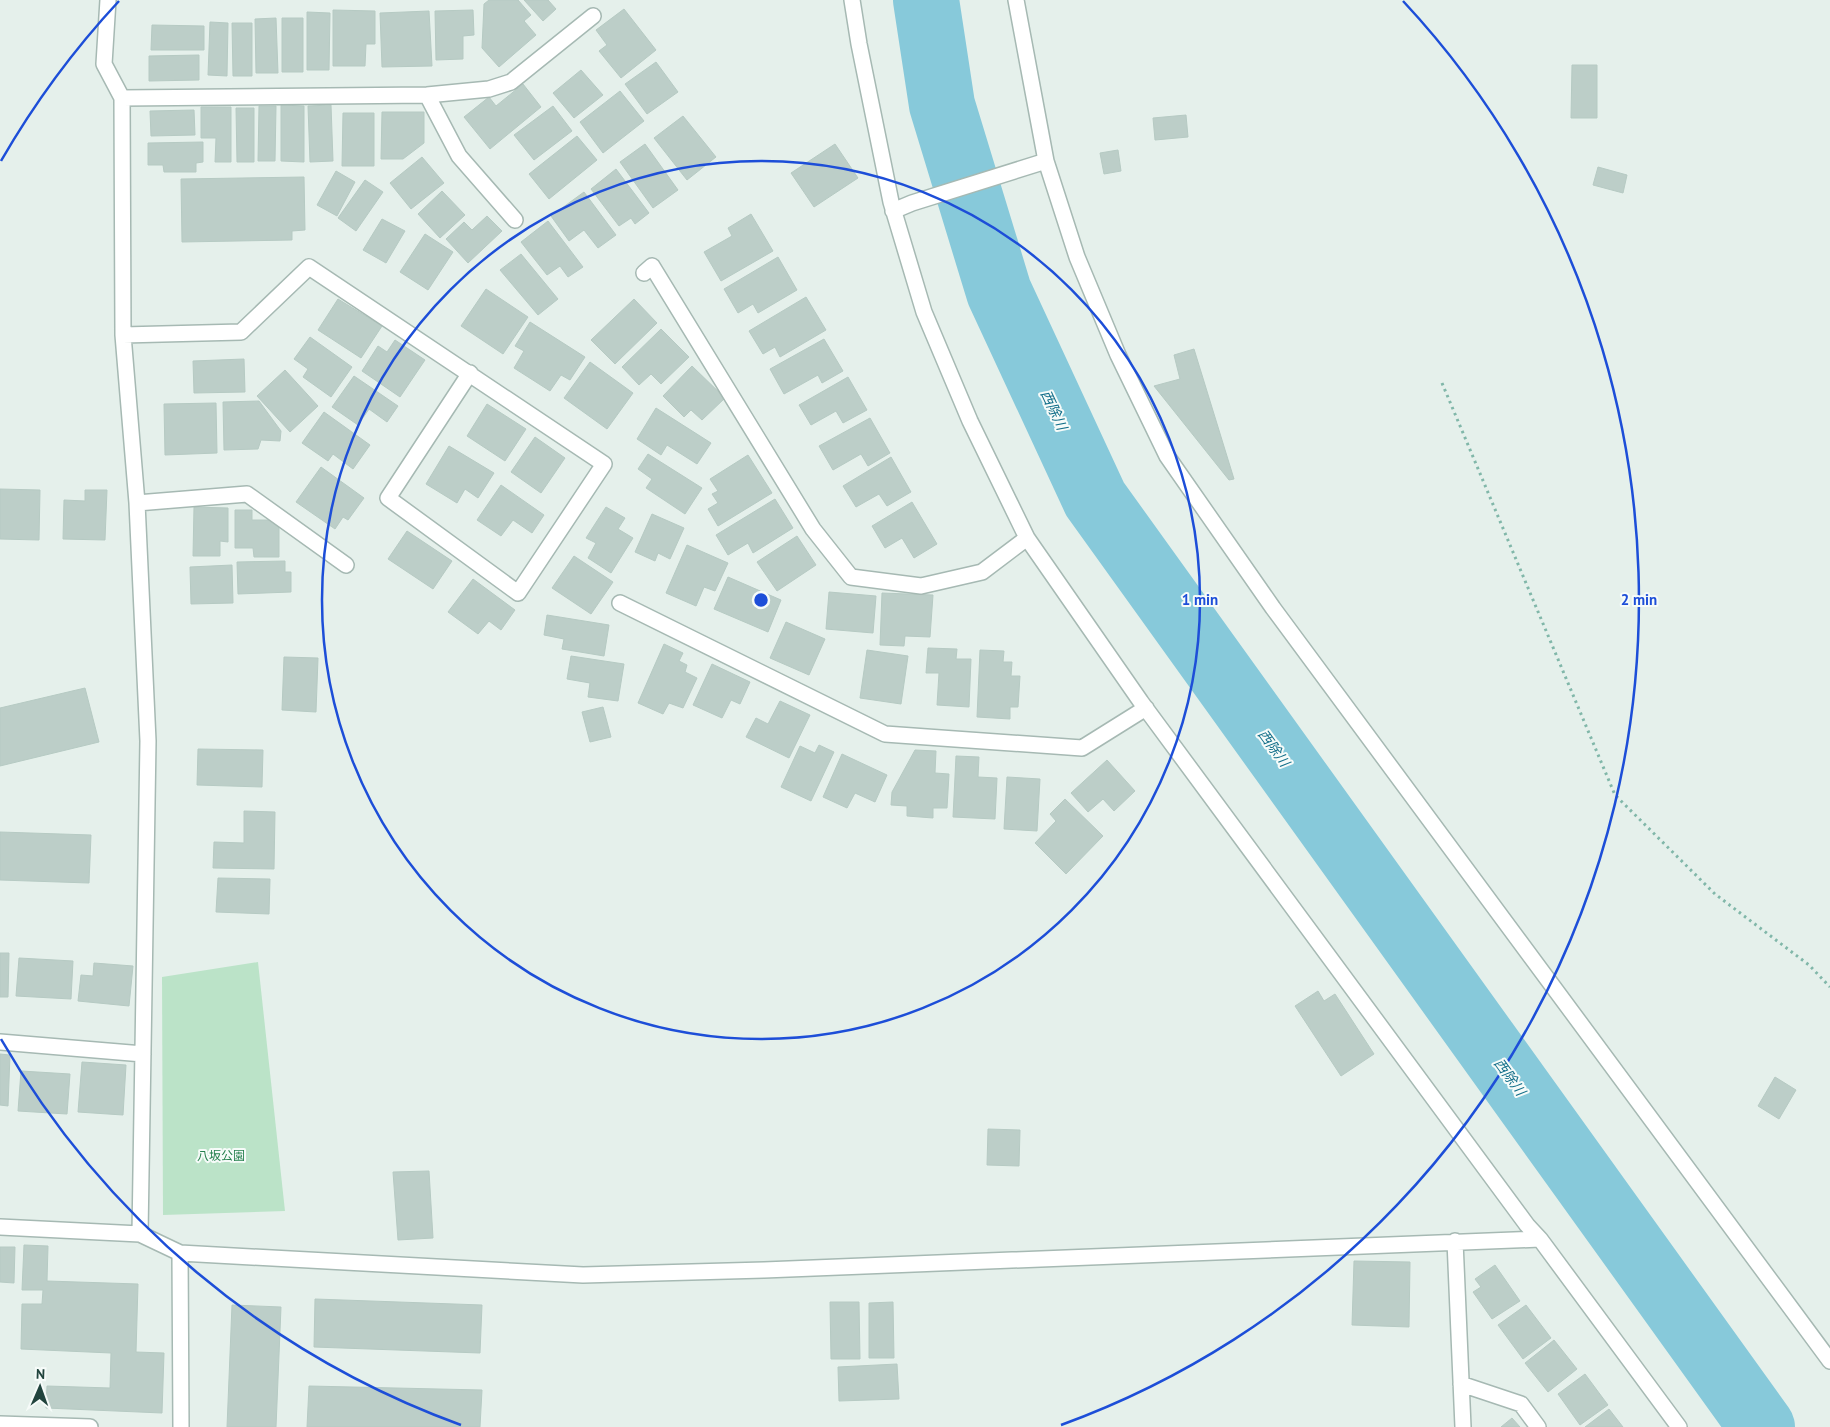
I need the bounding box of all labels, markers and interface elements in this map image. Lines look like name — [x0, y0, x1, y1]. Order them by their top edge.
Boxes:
water label: 西除川 — [1037, 387, 1072, 435]
text: 1 min — [1182, 590, 1218, 609]
text: 2 min — [1621, 590, 1657, 609]
centre of rings — [752, 591, 770, 609]
water label: 西除川 — [1254, 726, 1295, 772]
water label: 西除川 — [1490, 1055, 1531, 1101]
park label: 八坂公園 — [197, 1148, 245, 1163]
north arrow — [15, 1362, 65, 1412]
text: N — [36, 1365, 45, 1383]

